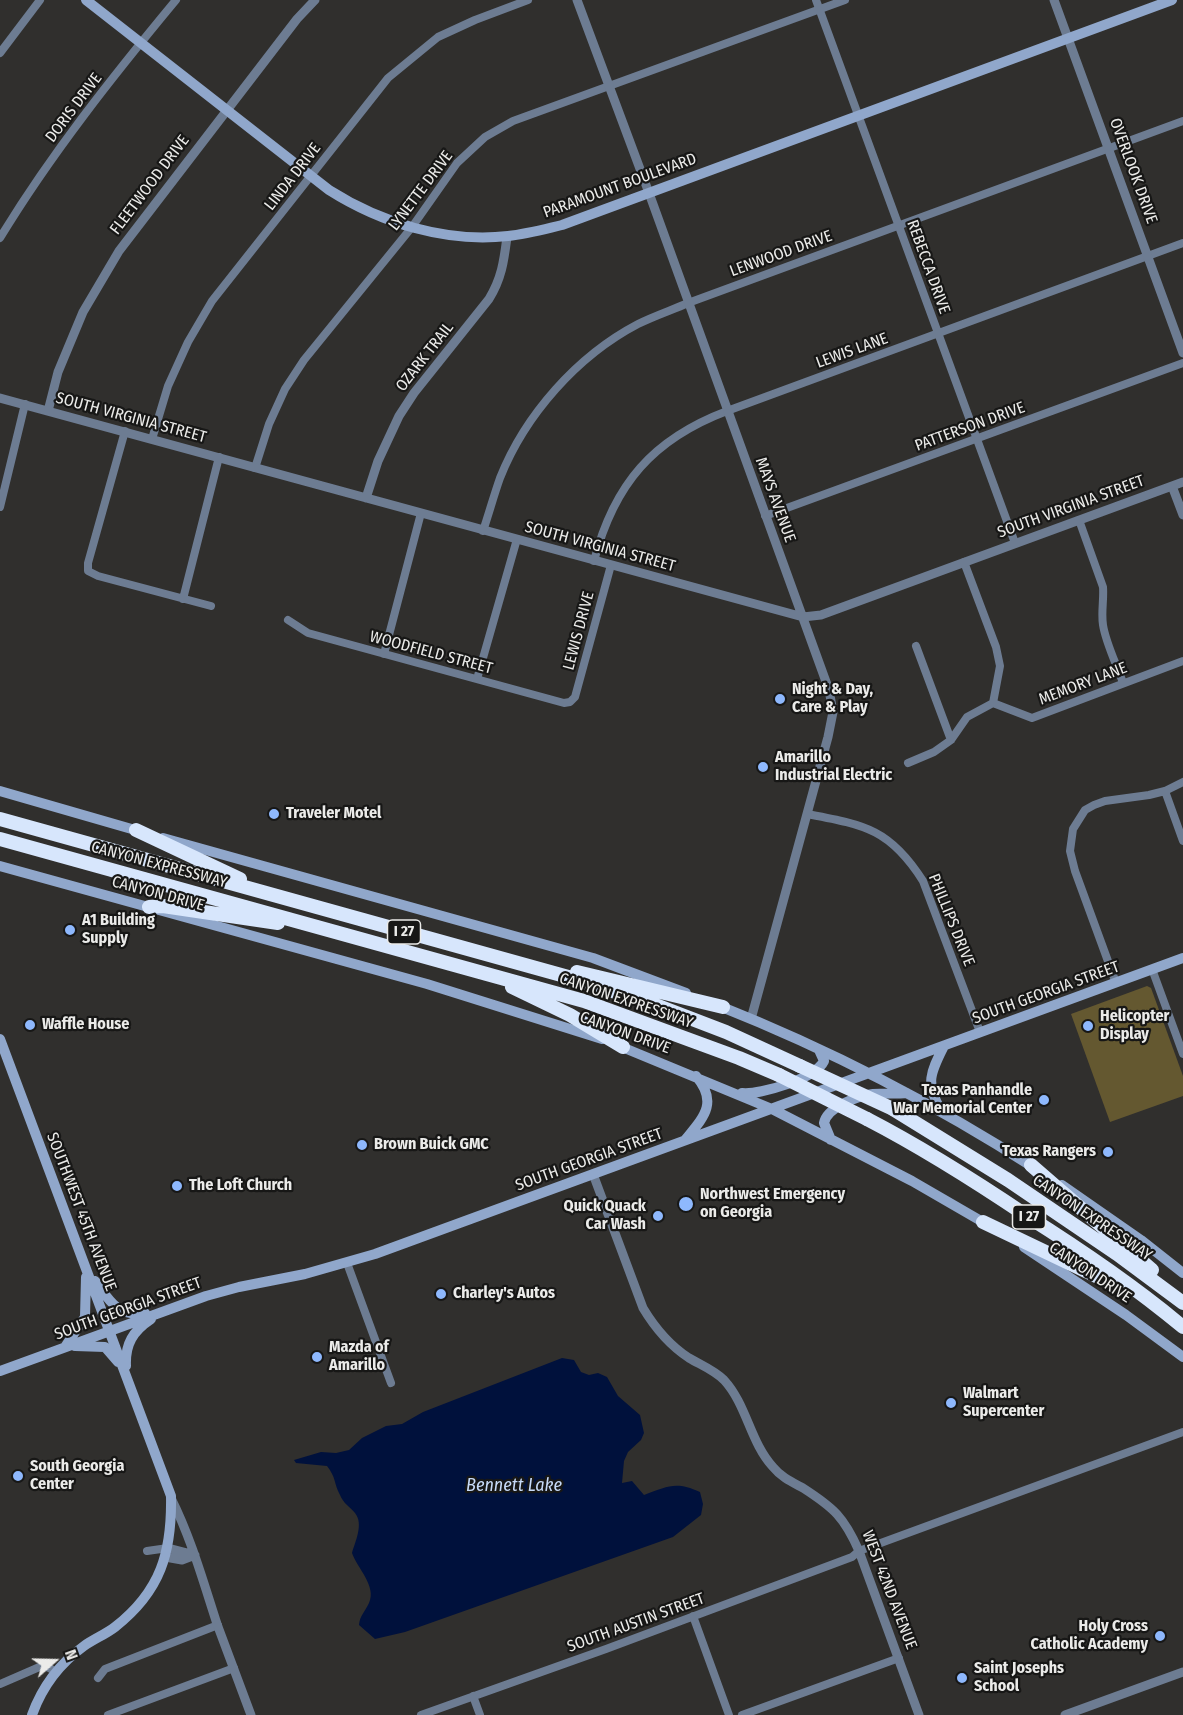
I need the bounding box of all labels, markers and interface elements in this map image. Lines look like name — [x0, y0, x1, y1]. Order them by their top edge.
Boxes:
street label: DORIS DRIVE — [42, 70, 106, 146]
street label: OVERLOOK DRIVE — [1105, 116, 1161, 226]
street label: FLEETWOOD DRIVE — [106, 132, 194, 238]
street label: LINDA DRIVE — [261, 140, 325, 214]
street label: LYNETTE DRIVE — [385, 147, 457, 235]
street label: PARAMOUNT BOULEVARD — [541, 149, 699, 223]
street label: REBECCA DRIVE — [902, 218, 954, 316]
street label: LENWOOD DRIVE — [727, 227, 835, 281]
street label: OZARK TRAIL — [392, 319, 458, 395]
street label: LEWIS LANE — [813, 329, 891, 373]
street label: SOUTH VIRGINIA STREET — [54, 389, 208, 447]
street label: PATTERSON DRIVE — [913, 398, 1027, 456]
street label: MAYS AVENUE — [751, 455, 799, 545]
street label: SOUTH VIRGINIA STREET — [995, 472, 1147, 542]
street label: SOUTH VIRGINIA STREET — [523, 518, 677, 576]
street label: LEWIS DRIVE — [559, 590, 599, 672]
street label: WOODFIELD STREET — [367, 627, 495, 679]
street label: MEMORY LANE — [1036, 658, 1130, 710]
place label: Night & Day, Care & Play — [792, 680, 873, 718]
marker: Night & Day, Care & Play — [773, 692, 787, 706]
place label: Amarillo Industrial Electric — [775, 748, 892, 786]
marker: Amarillo Industrial Electric — [756, 760, 770, 774]
place label: Traveler Motel — [286, 804, 381, 824]
marker: Traveler Motel — [267, 807, 281, 821]
street label: CANYON EXPRESSWAY — [89, 838, 229, 892]
street label: PHILLIPS DRIVE — [924, 871, 978, 969]
street label: CANYON DRIVE — [110, 872, 206, 916]
place label: A1 Building Supply — [82, 911, 155, 949]
road number: I 27 — [388, 920, 420, 944]
marker: A1 Building Supply — [63, 923, 77, 937]
street label: SOUTH GEORGIA STREET — [970, 957, 1122, 1029]
street label: CANYON EXPRESSWAY — [557, 969, 695, 1033]
place label: Helicopter Display — [1100, 1007, 1169, 1045]
street label: CANYON DRIVE — [577, 1008, 673, 1058]
place label: Waffle House — [42, 1015, 129, 1035]
marker: Waffle House — [23, 1018, 37, 1032]
marker: Helicopter Display — [1081, 1019, 1095, 1033]
place label: Texas Panhandle War Memorial Center — [893, 1081, 1032, 1119]
marker: Texas Panhandle War Memorial Center — [1037, 1093, 1051, 1107]
street label: SOUTH GEORGIA STREET — [513, 1124, 665, 1196]
street label: SOUTHWEST 45TH AVENUE — [42, 1130, 120, 1294]
place label: Brown Buick GMC — [374, 1135, 489, 1155]
marker: Brown Buick GMC — [355, 1138, 369, 1152]
place label: Texas Rangers — [1002, 1142, 1096, 1162]
marker: Texas Rangers — [1101, 1145, 1115, 1159]
street label: CANYON EXPRESSWAY — [1029, 1171, 1155, 1265]
place label: The Loft Church — [189, 1176, 292, 1196]
marker: The Loft Church — [170, 1179, 184, 1193]
place label: Northwest Emergency on Georgia — [700, 1185, 845, 1223]
marker: Northwest Emergency on Georgia — [677, 1195, 695, 1213]
place label: Quick Quack Car Wash — [564, 1197, 646, 1235]
road number: I 27 — [1012, 1205, 1046, 1229]
marker: Quick Quack Car Wash — [651, 1209, 665, 1223]
street label: CANYON DRIVE — [1045, 1238, 1135, 1308]
street label: SOUTH GEORGIA STREET — [52, 1273, 204, 1345]
place label: Charley's Autos — [453, 1284, 555, 1304]
marker: Charley's Autos — [434, 1287, 448, 1301]
place label: Mazda of Amarillo — [329, 1338, 389, 1376]
marker: Mazda of Amarillo — [310, 1350, 324, 1364]
place label: Walmart Supercenter — [963, 1384, 1044, 1422]
marker: Walmart Supercenter — [944, 1396, 958, 1410]
place label: South Georgia Center — [30, 1457, 124, 1495]
marker: South Georgia Center — [11, 1469, 25, 1483]
water label: Bennett Lake — [466, 1475, 562, 1497]
street label: WEST 42ND AVENUE — [857, 1528, 921, 1652]
street label: SOUTH AUSTIN STREET — [565, 1589, 707, 1657]
place label: Holy Cross Catholic Academy — [1030, 1617, 1148, 1655]
marker: Holy Cross Catholic Academy — [1153, 1629, 1167, 1643]
north arrow — [24, 1631, 84, 1691]
text: N — [61, 1647, 82, 1662]
place label: Saint Josephs School — [974, 1659, 1064, 1697]
marker: Saint Josephs School — [955, 1671, 969, 1685]

